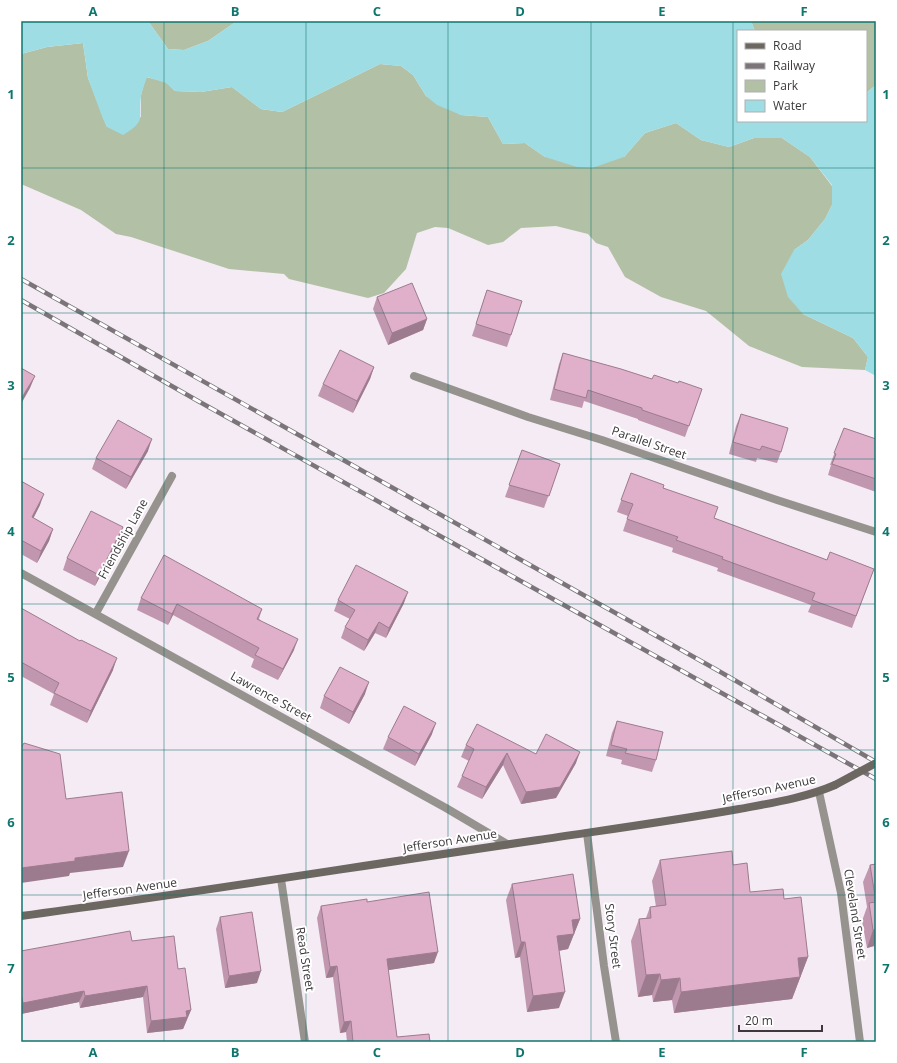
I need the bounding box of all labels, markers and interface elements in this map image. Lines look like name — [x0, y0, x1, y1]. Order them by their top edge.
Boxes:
text: A — [89, 2, 98, 20]
text: B — [231, 2, 240, 20]
text: C — [373, 2, 381, 20]
text: D — [515, 2, 525, 20]
text: E — [658, 2, 666, 20]
text: F — [800, 2, 808, 20]
legend — [737, 30, 867, 122]
text: Road — [773, 37, 802, 54]
text: Railway — [773, 57, 816, 74]
text: Park — [773, 77, 799, 94]
text: 1 — [7, 85, 15, 103]
text: 1 — [882, 85, 890, 103]
text: Water — [773, 97, 807, 114]
text: 2 — [7, 231, 15, 249]
text: 2 — [882, 231, 890, 249]
text: 3 — [7, 376, 15, 394]
text: 3 — [882, 376, 890, 394]
street label: Parallel Street — [610, 422, 689, 463]
street label: Friendship Lane — [94, 495, 152, 582]
text: 4 — [7, 522, 15, 540]
text: 4 — [882, 522, 890, 540]
street label: Lawrence Street — [228, 667, 315, 726]
text: 5 — [7, 668, 15, 686]
text: 5 — [882, 668, 890, 686]
street label: Jefferson Avenue — [720, 770, 817, 807]
text: 6 — [7, 813, 15, 831]
text: 6 — [882, 813, 890, 831]
street label: Jefferson Avenue — [401, 825, 498, 856]
street label: Cleveland Street — [840, 868, 871, 960]
street label: Jefferson Avenue — [81, 873, 178, 904]
street label: Story Street — [601, 902, 626, 970]
street label: Read Street — [292, 926, 319, 992]
text: 7 — [7, 959, 15, 977]
text: 7 — [882, 959, 890, 977]
scale bar — [739, 1007, 822, 1033]
text: 20 m — [745, 1012, 773, 1029]
text: A — [89, 1043, 98, 1061]
text: B — [231, 1043, 240, 1061]
text: C — [373, 1043, 381, 1061]
text: D — [515, 1043, 525, 1061]
text: E — [658, 1043, 666, 1061]
text: F — [800, 1043, 808, 1061]

